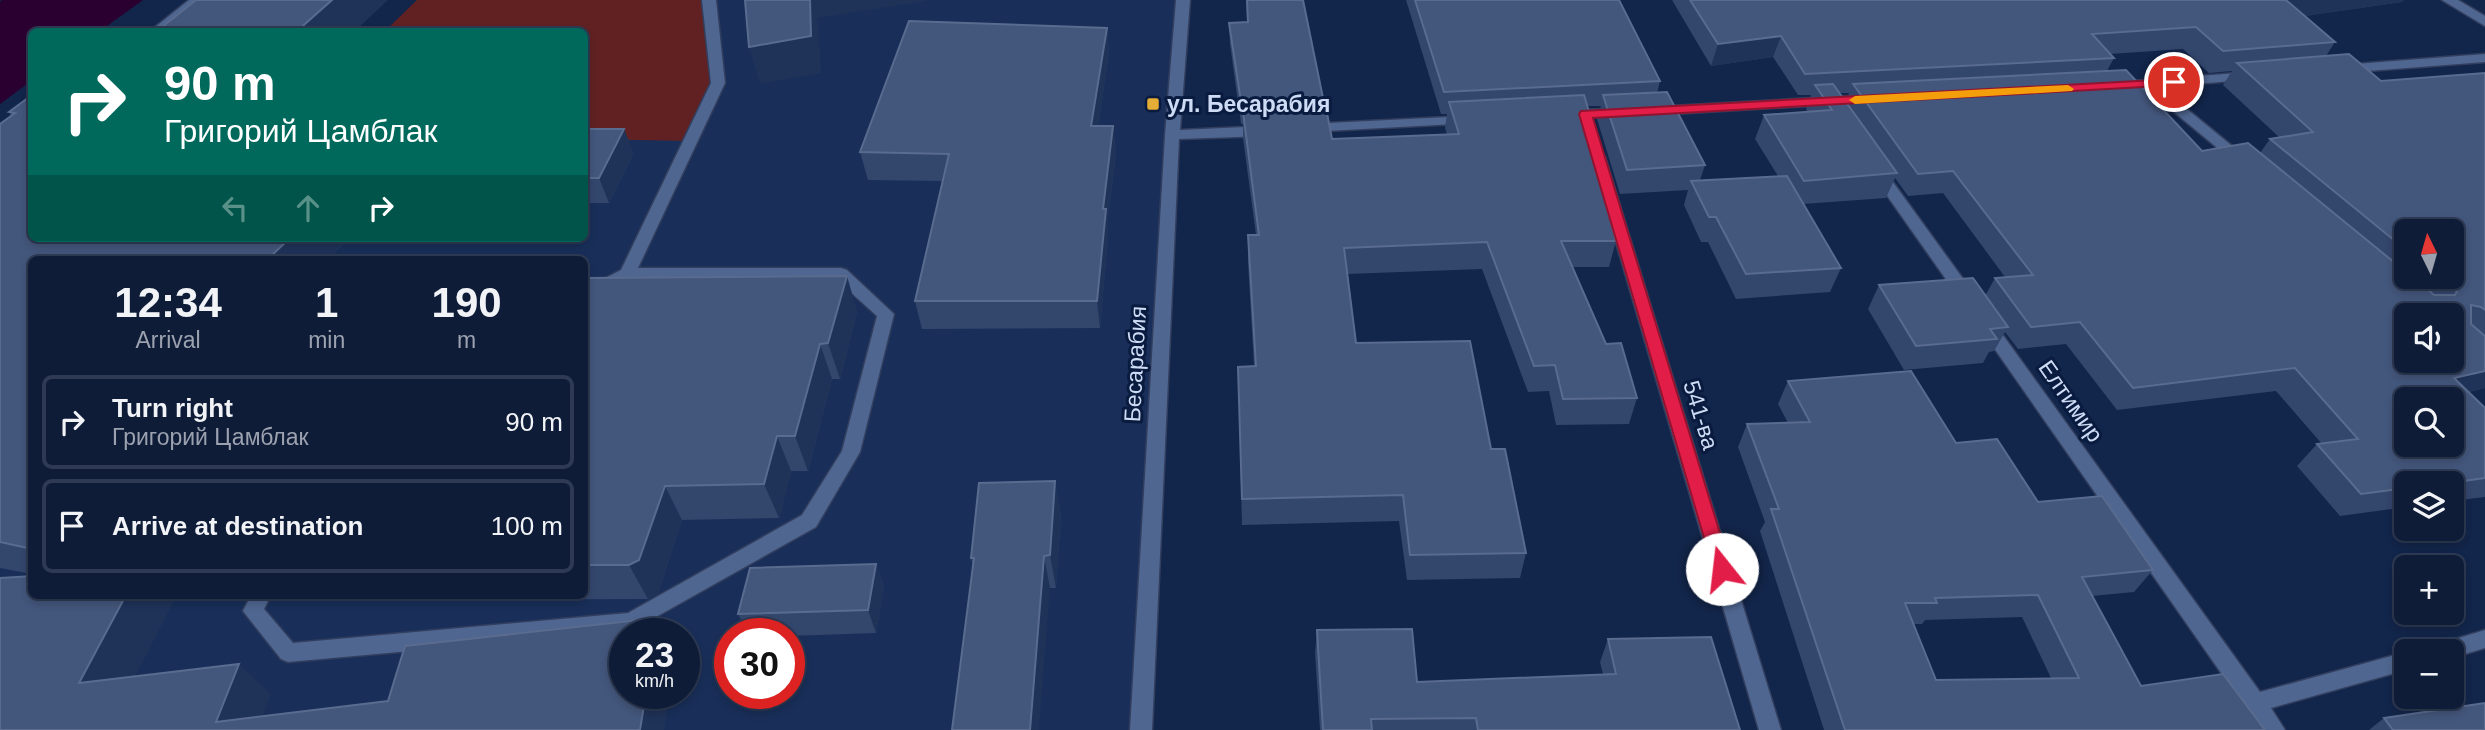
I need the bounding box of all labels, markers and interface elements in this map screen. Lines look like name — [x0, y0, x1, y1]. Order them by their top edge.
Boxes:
pin — [2144, 52, 2204, 112]
icon: right — [49, 56, 140, 147]
text: 90 m — [164, 56, 276, 110]
icon: arrive — [2155, 63, 2193, 101]
place label: ул. Бесарабия — [1167, 91, 1330, 117]
marker: ул. Бесарабия — [1145, 96, 1161, 112]
text: Григорий Цамблак — [164, 113, 438, 149]
icon: left — [216, 189, 254, 227]
icon: ahead — [289, 189, 327, 227]
icon: right — [362, 189, 400, 227]
north arrow — [2394, 219, 2464, 289]
map controls — [2394, 219, 2464, 709]
text: 12:34 — [114, 279, 222, 326]
text: 1 — [315, 279, 338, 326]
text: 190 — [432, 279, 502, 326]
button: sound — [2394, 303, 2464, 373]
street label: Бесарабия — [1119, 305, 1151, 423]
text: Arrival — [135, 327, 201, 353]
text: min — [308, 327, 345, 353]
text: m — [457, 327, 476, 353]
street label: Елтимир — [2034, 355, 2108, 447]
street label: 541-ва — [1678, 377, 1724, 453]
button: search — [2394, 387, 2464, 457]
text: Turn right — [112, 393, 233, 423]
icon: right — [53, 403, 91, 441]
text: 90 m — [505, 407, 563, 437]
text: Григорий Цамблак — [112, 424, 309, 450]
button: layers — [2394, 471, 2464, 541]
icon: arrive — [53, 507, 91, 545]
text: Arrive at destination — [112, 511, 363, 541]
text: 100 m — [491, 511, 563, 541]
position arrow — [1685, 532, 1759, 606]
button: + — [2394, 555, 2464, 625]
speed limit sign: 30 — [714, 618, 805, 709]
text: 23 — [635, 635, 674, 674]
button: − — [2394, 639, 2464, 709]
text: km/h — [635, 671, 674, 691]

